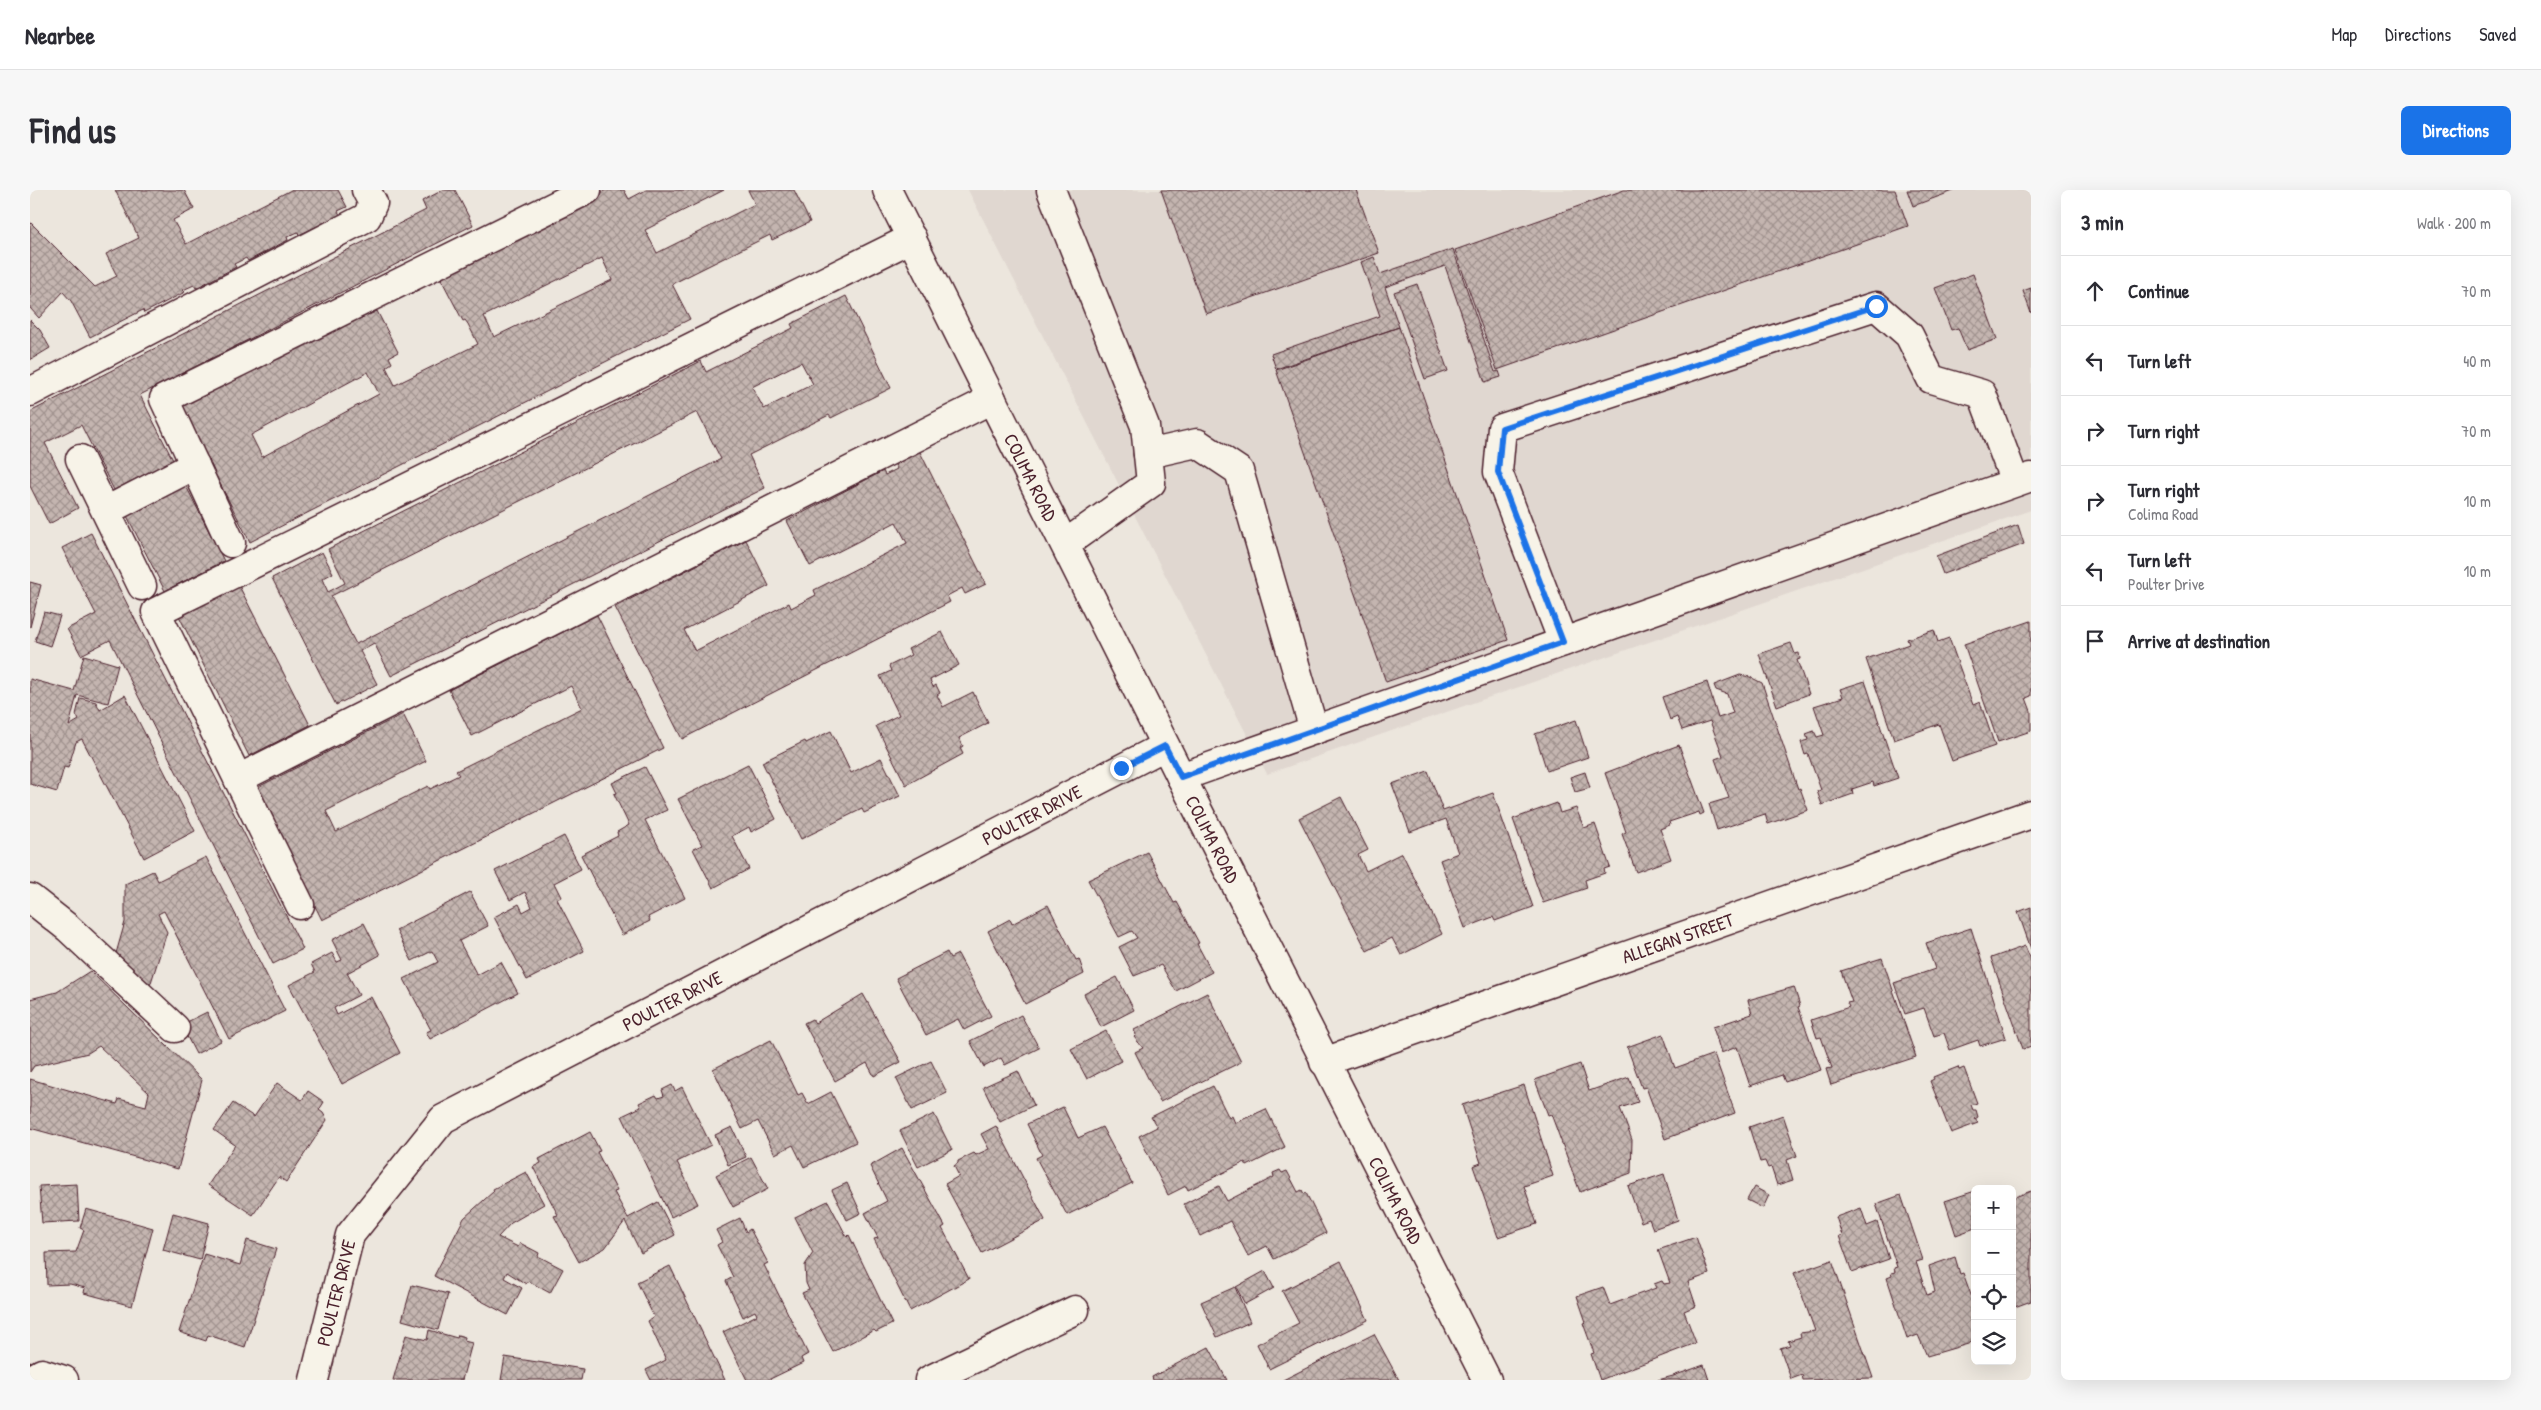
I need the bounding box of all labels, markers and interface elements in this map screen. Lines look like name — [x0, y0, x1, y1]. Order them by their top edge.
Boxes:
text: Nearbee — [25, 19, 95, 51]
text: Map — [2332, 22, 2357, 47]
text: Directions — [2385, 22, 2451, 47]
text: Saved — [2479, 22, 2516, 47]
button: Directions — [2401, 106, 2511, 155]
text: Find us — [30, 107, 116, 154]
text: 3 min — [2081, 208, 2124, 237]
text: Walk · 200 m — [2417, 212, 2491, 234]
icon: ahead — [2081, 277, 2109, 305]
text: Continue — [2128, 278, 2189, 304]
text: 70 m — [2461, 280, 2491, 302]
route start — [1865, 295, 1888, 318]
icon: left — [2081, 347, 2109, 375]
text: Turn left — [2128, 348, 2191, 374]
text: 40 m — [2463, 350, 2491, 372]
icon: right — [2081, 417, 2109, 445]
text: Turn right — [2128, 418, 2199, 444]
text: 70 m — [2461, 420, 2491, 442]
street label: COLIMA ROAD — [998, 429, 1064, 525]
text: Turn right — [2128, 477, 2199, 503]
icon: right — [2081, 487, 2109, 515]
text: 10 m — [2463, 490, 2491, 512]
text: Colima Road — [2128, 503, 2198, 525]
text: Turn left — [2128, 547, 2191, 573]
icon: left — [2081, 557, 2109, 585]
text: 10 m — [2463, 560, 2491, 582]
text: Poulter Drive — [2128, 573, 2205, 595]
icon: arrive — [2081, 627, 2109, 655]
text: Arrive at destination — [2128, 628, 2270, 654]
route end — [1110, 757, 1133, 780]
street label: POULTER DRIVE — [978, 778, 1087, 851]
street label: COLIMA ROAD — [1179, 791, 1246, 887]
street label: ALLEGAN STREET — [1618, 906, 1738, 969]
street label: POULTER DRIVE — [618, 964, 727, 1037]
street label: COLIMA ROAD — [1363, 1152, 1429, 1248]
map controls — [1971, 1185, 2016, 1365]
button: + — [1971, 1185, 2016, 1230]
button: − — [1971, 1230, 2016, 1275]
street label: POULTER DRIVE — [310, 1236, 362, 1349]
button: locate — [1971, 1275, 2016, 1320]
button: layers — [1971, 1320, 2016, 1365]

